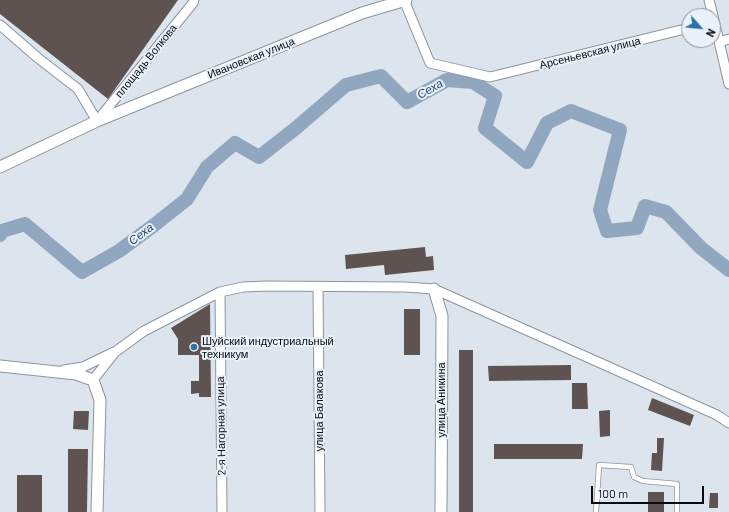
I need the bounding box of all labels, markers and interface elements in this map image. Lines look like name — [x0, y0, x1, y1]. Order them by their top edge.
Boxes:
north arrow — [681, 8, 721, 48]
street label: площадь Волкова — [112, 22, 180, 100]
text: N — [704, 27, 719, 39]
street label: Арсеньевская улица — [538, 34, 642, 72]
street label: Ивановская улица — [206, 35, 296, 81]
water label: Сеха — [415, 76, 445, 102]
water label: Сеха — [126, 220, 156, 248]
place label: Шуйский индустриальный техникум — [202, 334, 334, 360]
marker: Шуйский индустриальный техникум — [189, 342, 199, 352]
street label: улица Аникина — [434, 362, 448, 438]
street label: улица Балакова — [312, 370, 326, 452]
street label: 2-я Нагорная улица — [214, 376, 228, 476]
scale bar — [593, 478, 706, 504]
text: 100 m — [598, 486, 628, 500]

